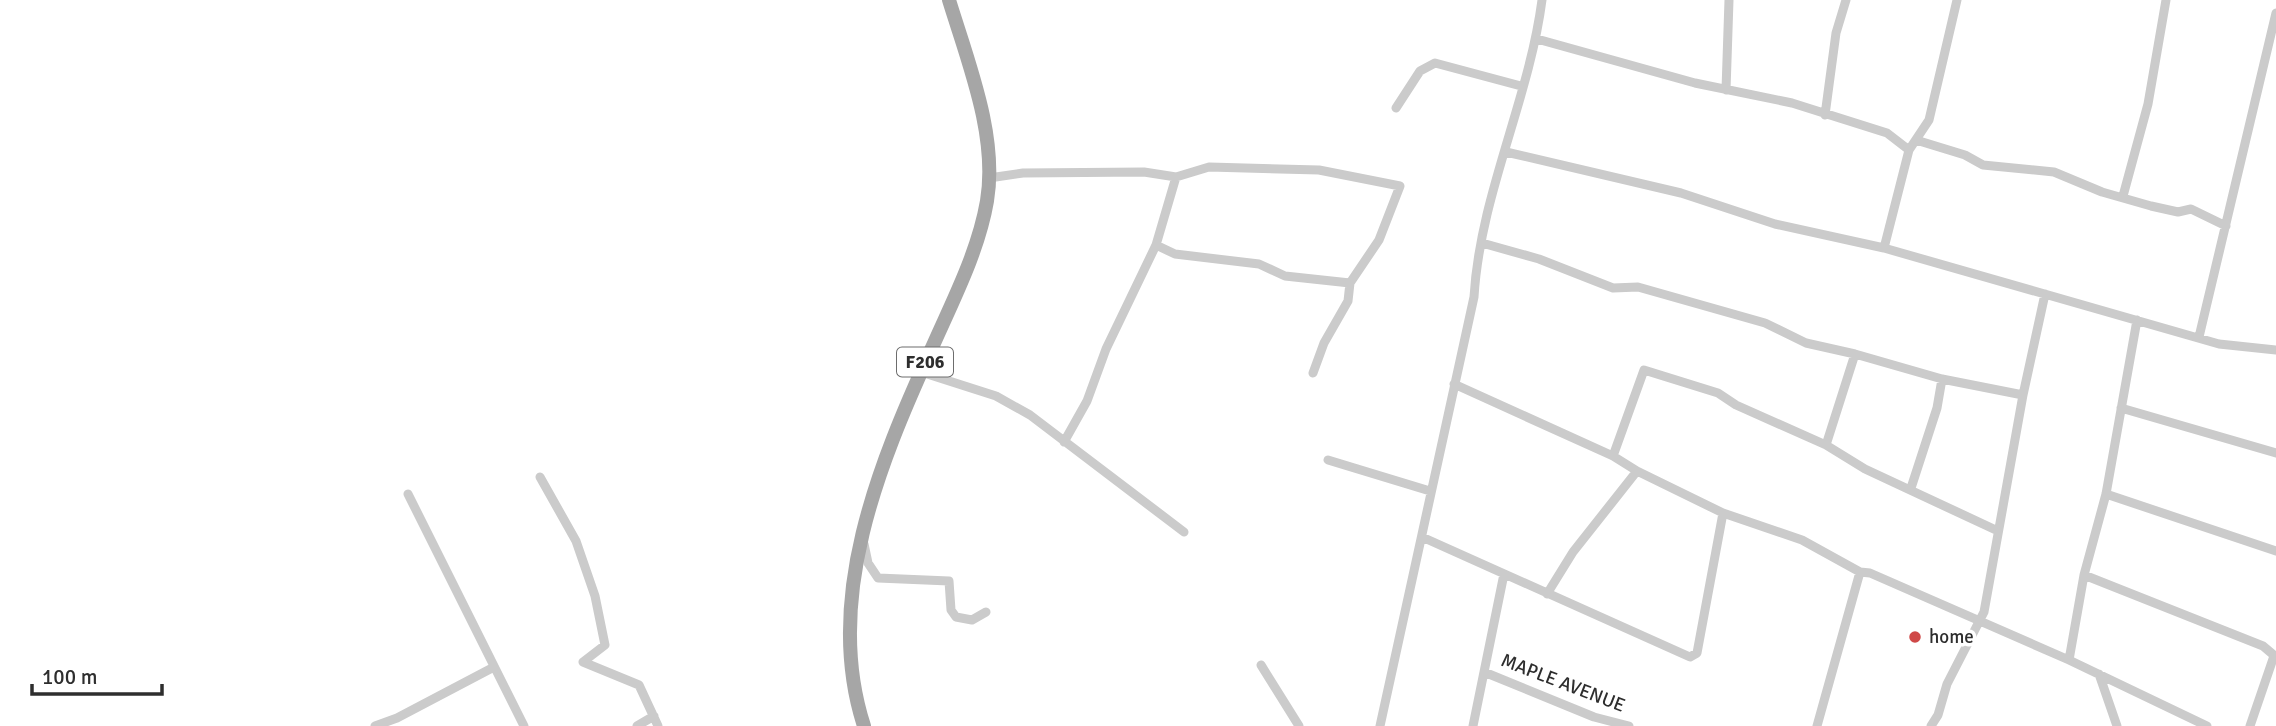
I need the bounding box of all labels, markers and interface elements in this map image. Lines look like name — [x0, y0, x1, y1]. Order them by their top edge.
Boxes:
road number: F206 — [897, 348, 953, 376]
place label: home — [1929, 625, 1974, 649]
marker: home — [1907, 629, 1923, 645]
street label: MAPLE AVENUE — [1497, 648, 1629, 718]
scale bar — [32, 652, 161, 696]
text: 100 m — [42, 664, 97, 690]

